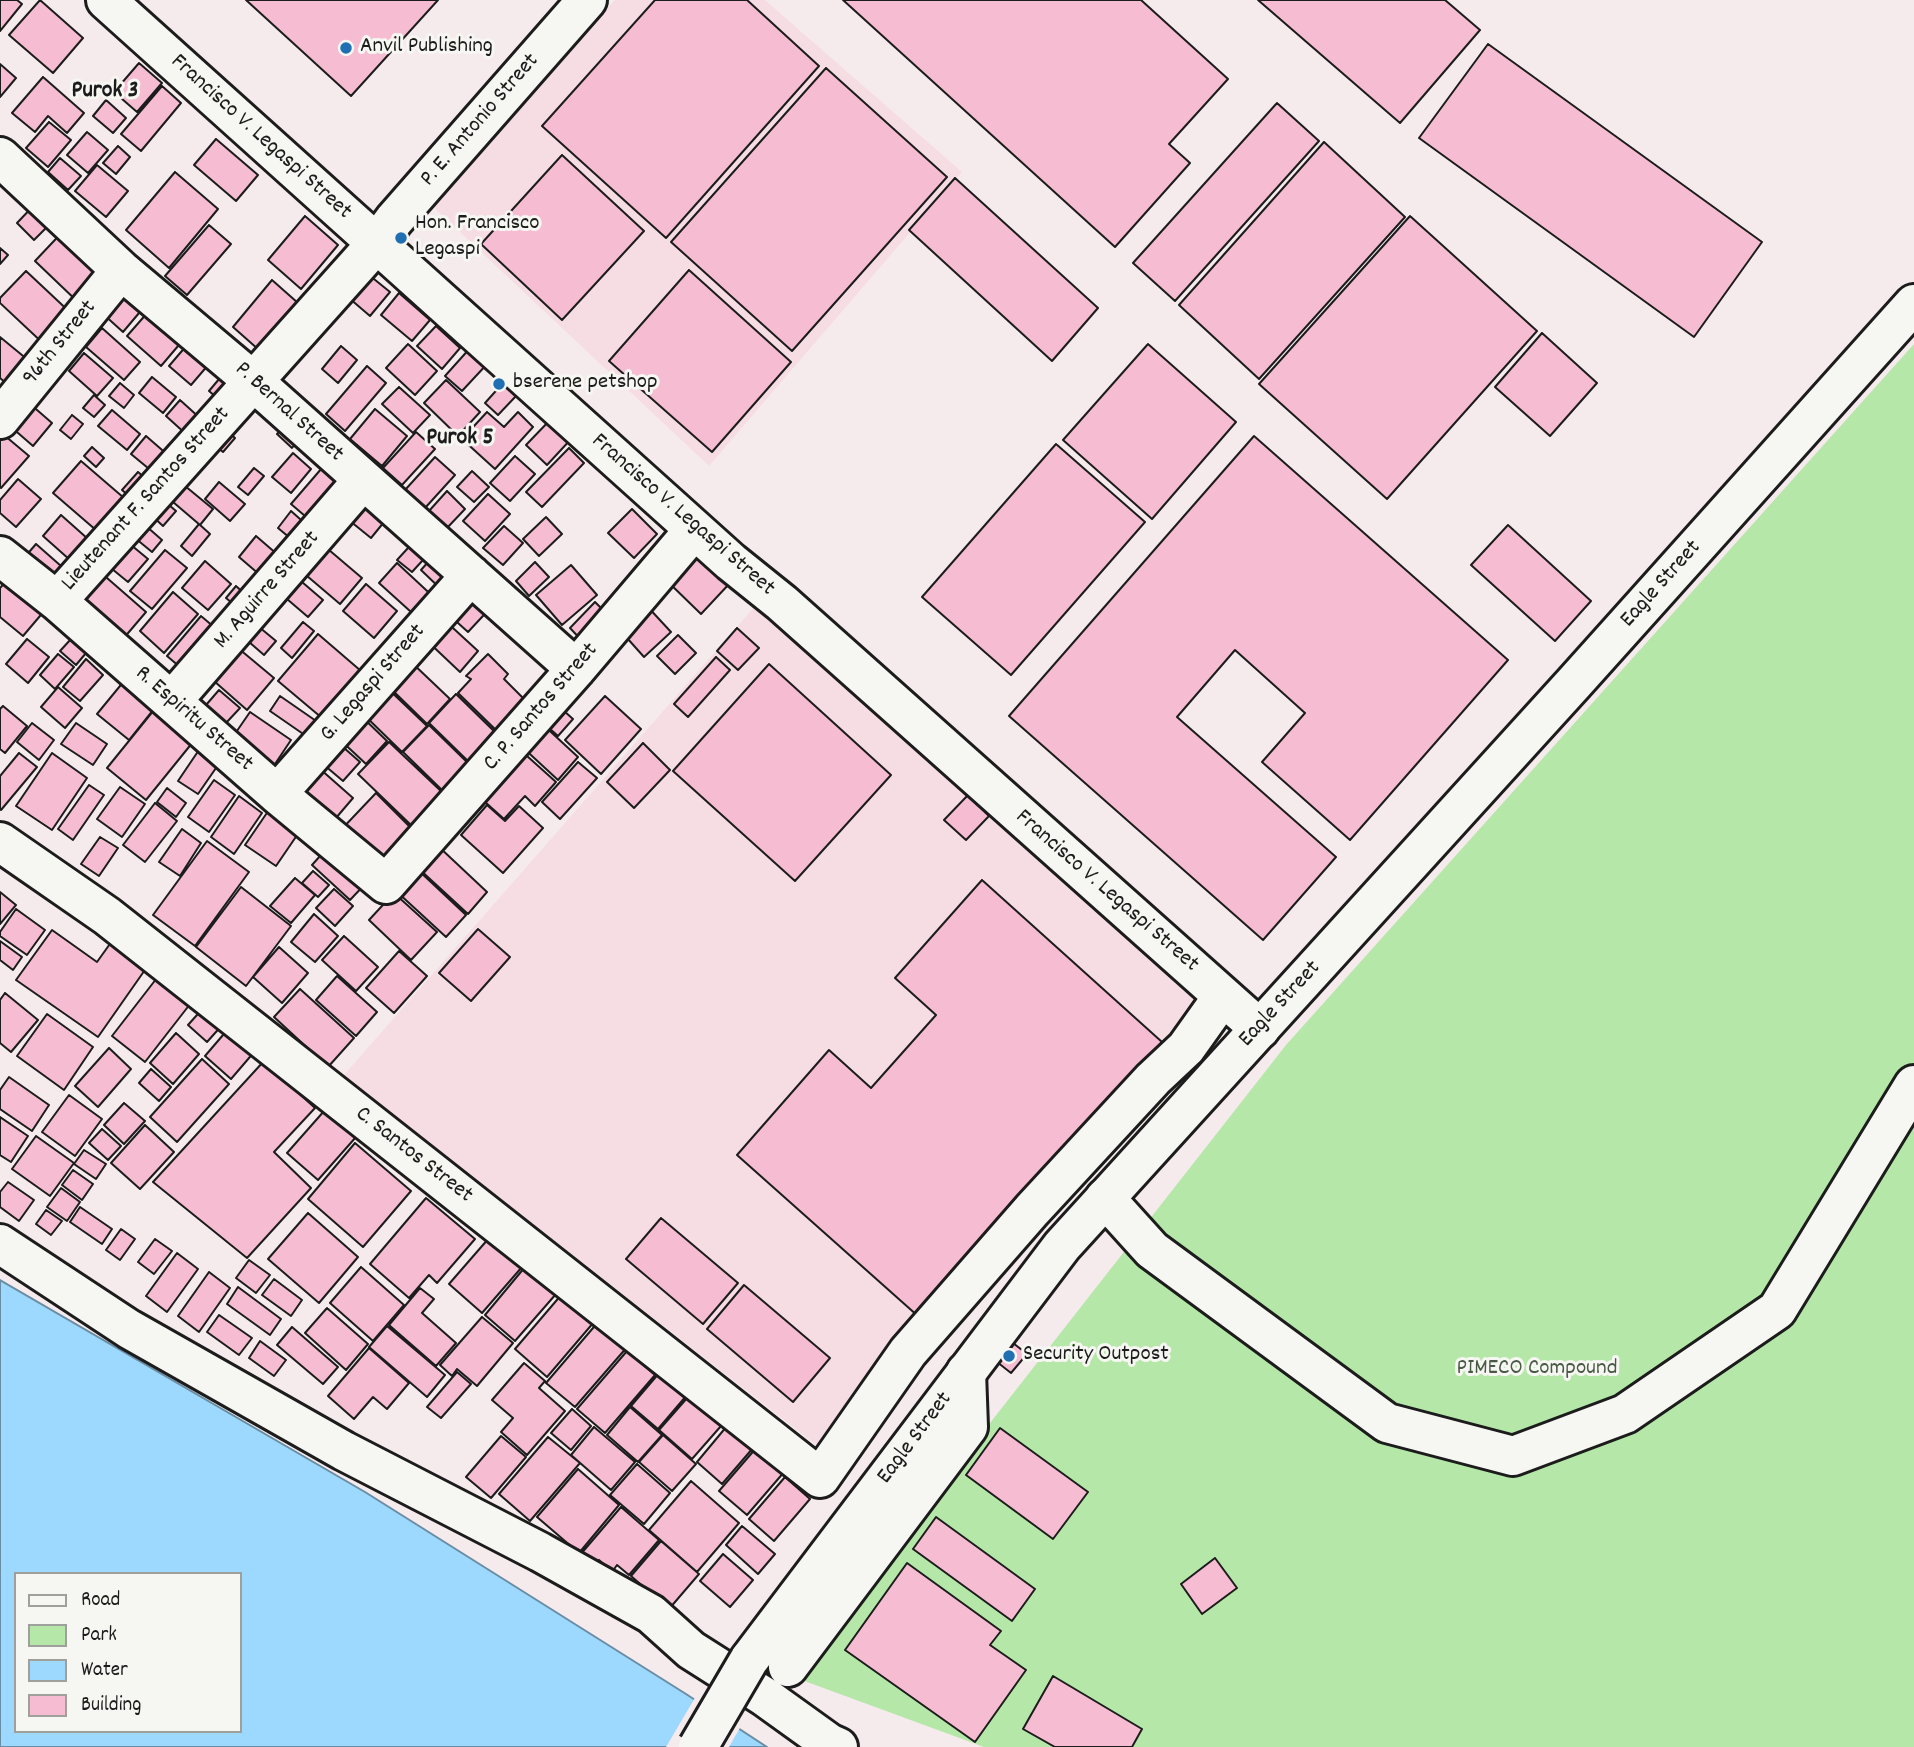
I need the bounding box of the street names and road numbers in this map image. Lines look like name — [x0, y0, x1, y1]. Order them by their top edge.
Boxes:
street label: Francisco V. Legaspi Street — [164, 49, 356, 227]
street label: P. E. Antonio Street — [416, 49, 546, 193]
street label: 96th Street — [18, 296, 104, 392]
street label: P. Bernal Street — [228, 357, 348, 469]
street label: Lieutenant F. Santos Street — [57, 402, 237, 598]
street label: Francisco V. Legaspi Street — [585, 429, 779, 603]
street label: M. Aguirre Street — [209, 526, 327, 656]
street label: Eagle Street — [1616, 536, 1708, 634]
street label: G. Legaspi Street — [315, 620, 433, 748]
street label: C. P. Santos Street — [479, 638, 605, 778]
street label: R. Espiritu Street — [128, 661, 258, 779]
street label: Francisco V. Legaspi Street — [1009, 805, 1203, 979]
street label: Eagle Street — [1234, 956, 1328, 1054]
street label: C. Santos Street — [349, 1102, 477, 1210]
street label: Eagle Street — [872, 1388, 960, 1490]

